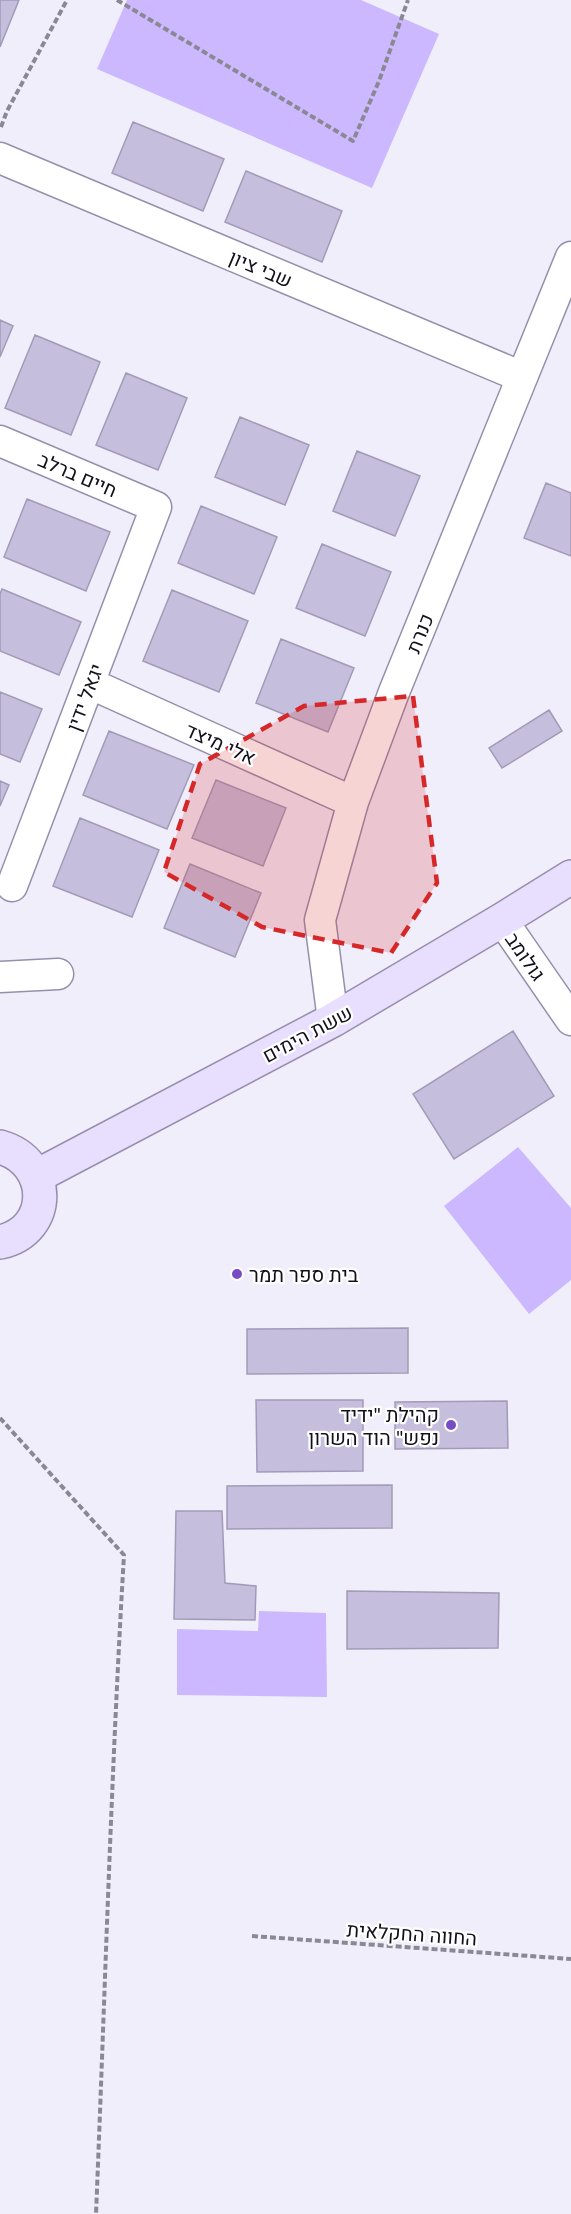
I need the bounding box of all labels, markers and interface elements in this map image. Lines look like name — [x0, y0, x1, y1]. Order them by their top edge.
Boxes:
street label: שבי ציון — [226, 244, 296, 292]
street label: חיים ברלב — [35, 447, 121, 501]
street label: כנרת — [400, 610, 438, 656]
street label: יגאל ידין — [60, 660, 108, 734]
street label: אלי מיצד — [182, 717, 260, 769]
street label: גולומב — [501, 927, 551, 985]
street label: ששת הימים — [258, 999, 356, 1067]
place label: בית ספר תמר — [249, 1262, 359, 1286]
marker: בית ספר תמר — [230, 1267, 244, 1281]
place label: קהילת "ידיד נפש" הוד השרון — [309, 1402, 439, 1449]
marker: קהילת "ידיד נפש" הוד השרון — [444, 1418, 458, 1432]
street label: החווה החקלאית — [346, 1916, 478, 1950]

